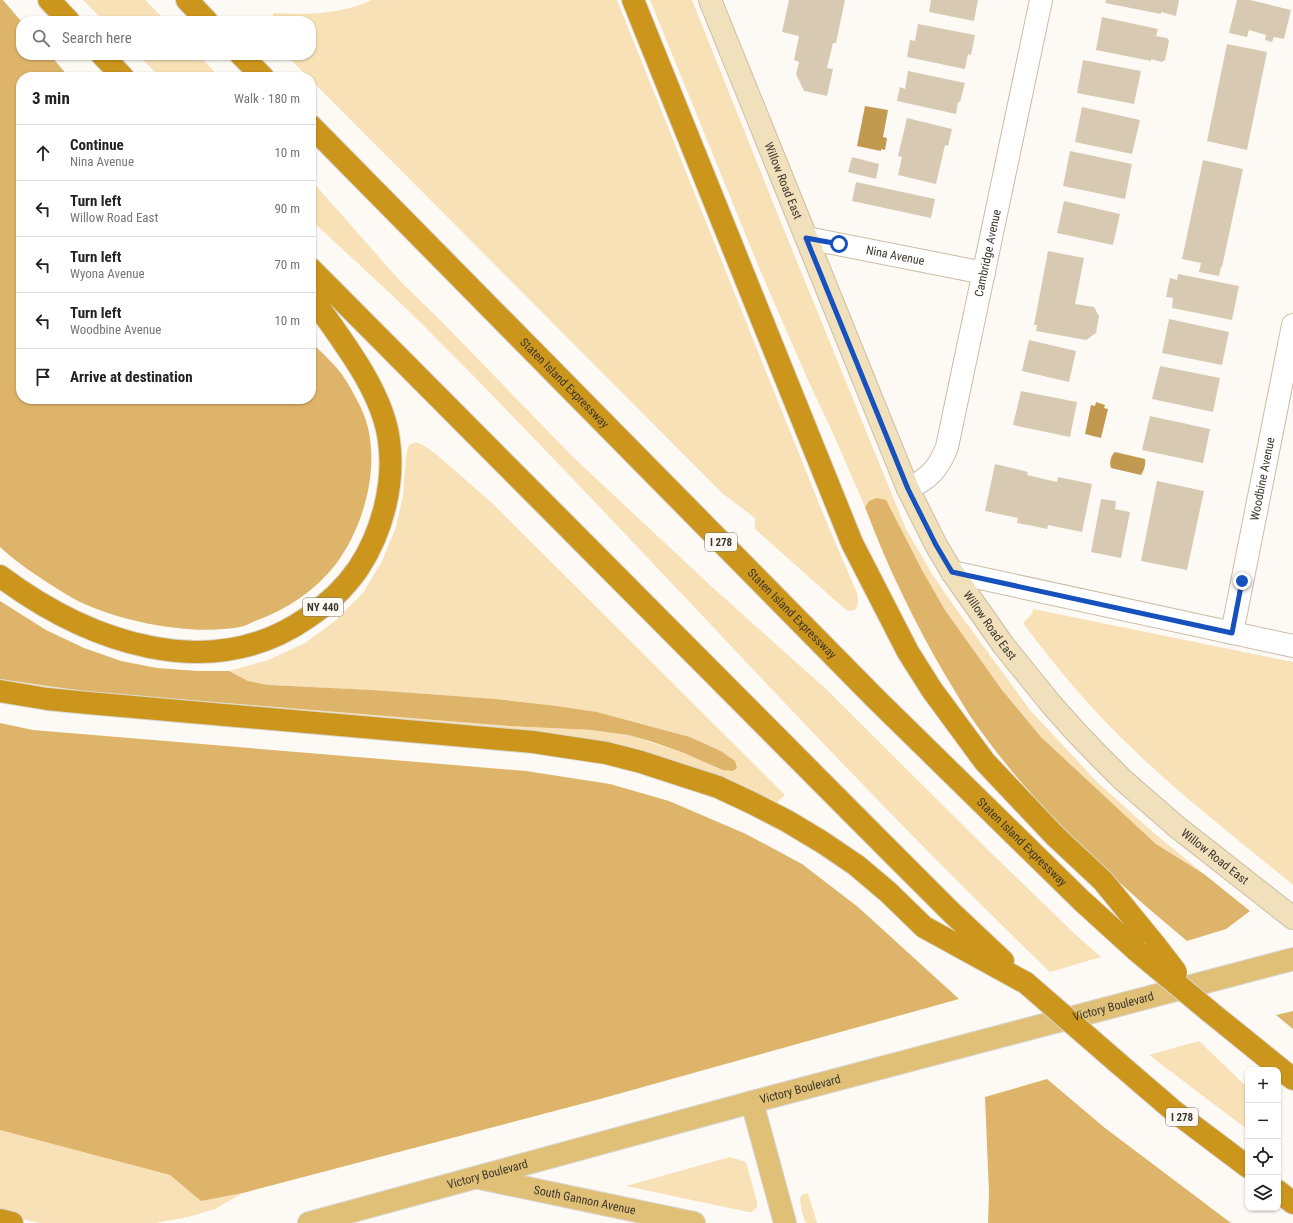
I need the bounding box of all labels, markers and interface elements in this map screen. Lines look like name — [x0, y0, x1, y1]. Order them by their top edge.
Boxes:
search box — [16, 16, 316, 60]
icon: search — [30, 27, 52, 49]
text: Search here — [62, 29, 132, 47]
text: 3 min — [32, 88, 70, 108]
text: Walk · 180 m — [234, 91, 300, 106]
text: Continue — [70, 136, 124, 154]
street label: Willow Road East — [761, 140, 805, 222]
icon: ahead — [32, 142, 54, 164]
text: 10 m — [274, 145, 300, 160]
text: Nina Avenue — [70, 154, 134, 169]
text: Turn left — [70, 192, 121, 210]
icon: left — [32, 198, 54, 220]
text: 90 m — [274, 201, 300, 216]
street label: Cambridge Avenue — [972, 208, 1004, 298]
text: Willow Road East — [70, 210, 158, 225]
route start — [830, 235, 848, 253]
street label: Nina Avenue — [865, 243, 926, 268]
text: Turn left — [70, 248, 121, 266]
icon: left — [32, 254, 54, 276]
text: 70 m — [274, 257, 300, 272]
text: Wyona Avenue — [70, 266, 145, 281]
text: Turn left — [70, 304, 121, 322]
icon: left — [32, 310, 54, 332]
text: 10 m — [274, 313, 300, 328]
text: Woodbine Avenue — [70, 322, 161, 337]
street label: Staten Island Expressway — [517, 335, 612, 431]
icon: arrive — [32, 366, 54, 388]
text: Arrive at destination — [70, 368, 193, 386]
street label: Woodbine Avenue — [1247, 436, 1278, 522]
road number: I 278 — [705, 533, 737, 551]
street label: Staten Island Expressway — [745, 566, 839, 662]
route end — [1233, 572, 1251, 590]
street label: Willow Road East — [960, 588, 1020, 663]
road number: NY 440 — [303, 598, 343, 616]
street label: Staten Island Expressway — [974, 795, 1070, 889]
street label: Willow Road East — [1178, 826, 1252, 888]
street label: Victory Boulevard — [1071, 989, 1155, 1024]
map controls — [1245, 1067, 1281, 1211]
button: + — [1245, 1067, 1281, 1103]
street label: Victory Boulevard — [758, 1072, 842, 1107]
button: − — [1245, 1103, 1281, 1139]
road number: I 278 — [1166, 1108, 1198, 1126]
button: locate — [1245, 1139, 1281, 1175]
street label: Victory Boulevard — [446, 1157, 529, 1192]
button: layers — [1245, 1175, 1281, 1211]
street label: South Gannon Avenue — [532, 1183, 637, 1218]

